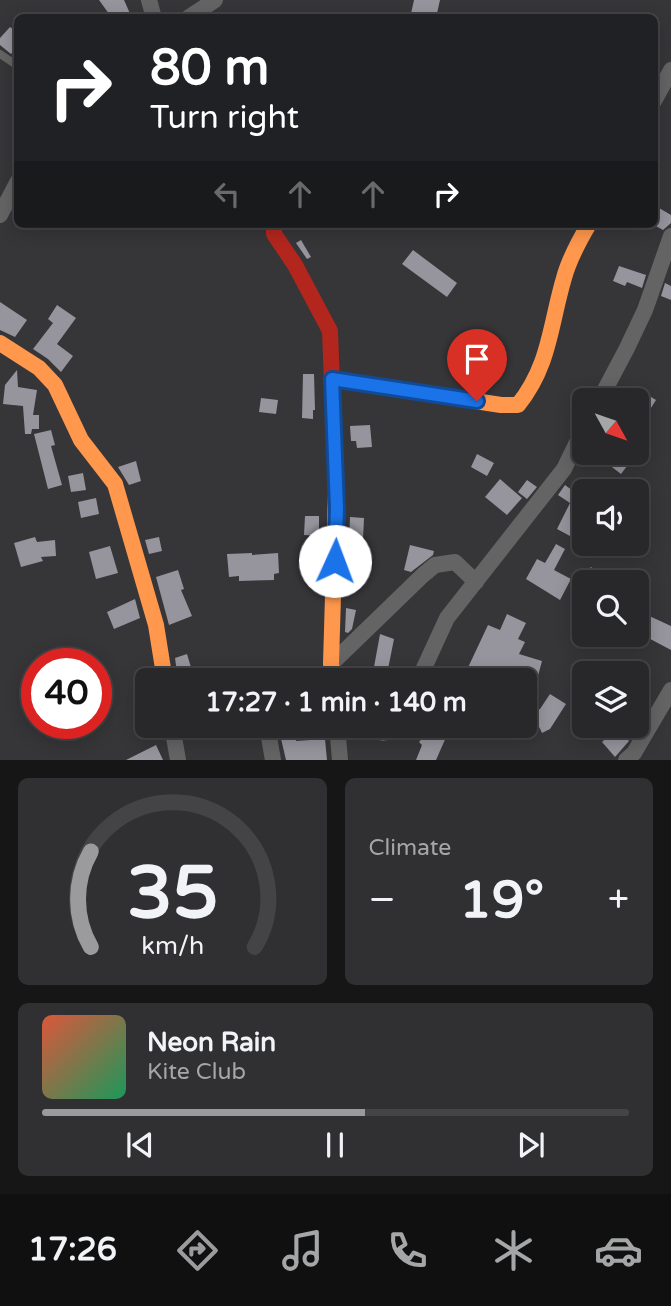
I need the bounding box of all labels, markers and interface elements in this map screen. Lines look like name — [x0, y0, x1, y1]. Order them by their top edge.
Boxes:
text: 80 m — [150, 39, 269, 98]
icon: right — [35, 42, 126, 133]
text: Turn right — [150, 99, 299, 137]
icon: left — [208, 175, 246, 213]
icon: ahead — [281, 175, 319, 213]
icon: ahead — [354, 175, 392, 213]
icon: right — [427, 175, 465, 213]
pin — [447, 329, 507, 401]
icon: arrive — [458, 340, 496, 378]
north arrow — [572, 388, 649, 466]
map controls — [572, 388, 649, 738]
button: sound — [572, 479, 649, 556]
position arrow — [298, 524, 372, 598]
button: search — [572, 570, 649, 647]
speed limit sign: 40 — [21, 648, 112, 739]
button: layers — [572, 661, 649, 738]
text: 17:27 · 1 min · 140 m — [205, 687, 467, 718]
text: Climate — [369, 834, 451, 862]
text: 35 — [127, 851, 218, 939]
text: 19° — [459, 869, 544, 932]
text: − — [369, 877, 396, 923]
text: + — [608, 877, 629, 923]
text: km/h — [141, 931, 204, 961]
text: Neon Rain — [147, 1027, 276, 1058]
text: Kite Club — [147, 1058, 246, 1086]
icon: previous — [121, 1126, 159, 1164]
icon: pause — [316, 1126, 354, 1164]
icon: next — [512, 1126, 550, 1164]
icon: directions — [173, 1226, 222, 1275]
icon: music — [278, 1226, 327, 1275]
icon: phone — [383, 1226, 432, 1275]
icon: climate — [489, 1226, 538, 1275]
icon: car — [594, 1226, 643, 1275]
text: 17:26 — [28, 1231, 117, 1269]

